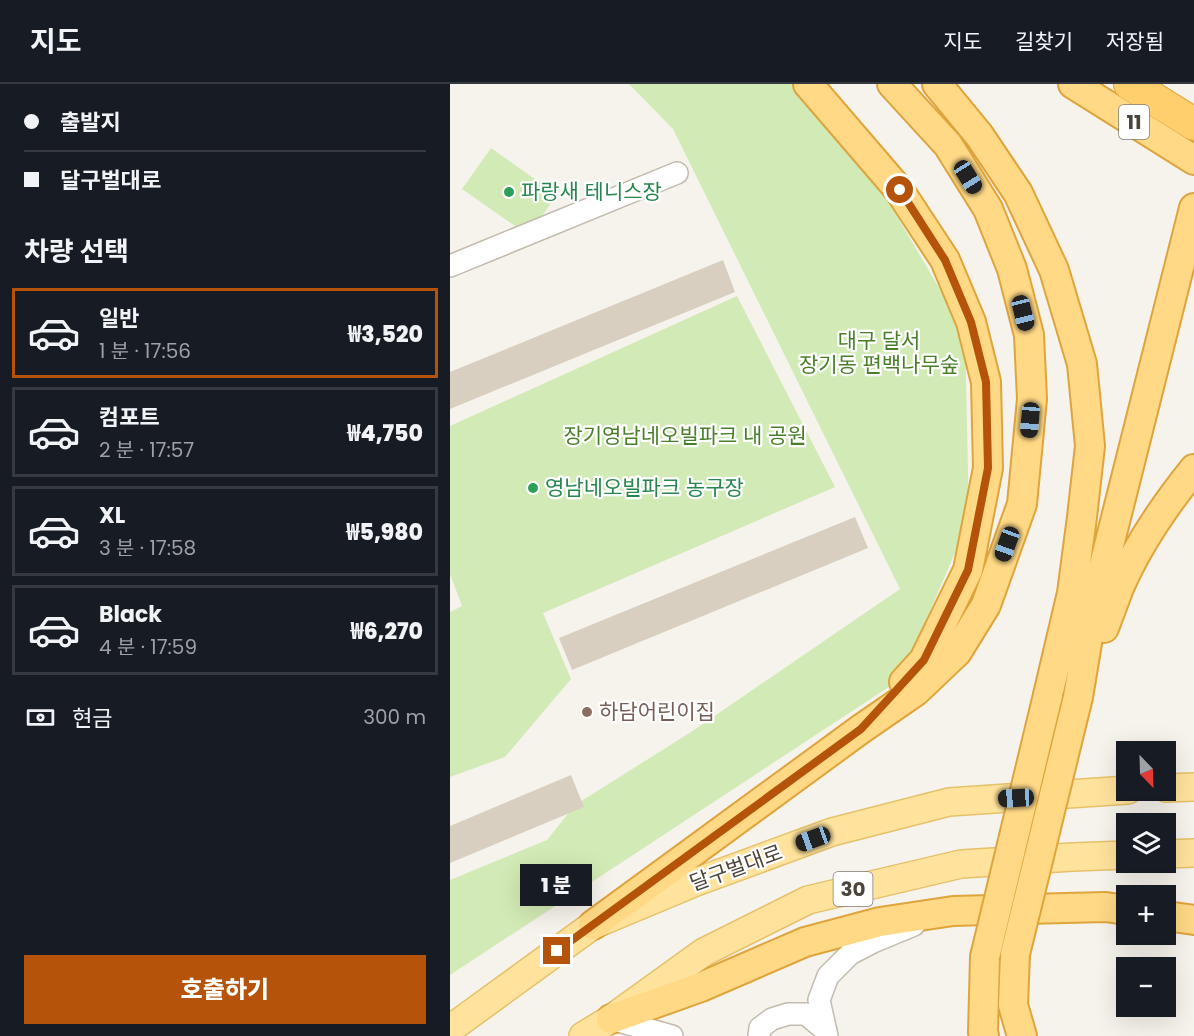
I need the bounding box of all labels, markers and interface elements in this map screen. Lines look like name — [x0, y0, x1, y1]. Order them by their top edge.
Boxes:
text: 지도 — [30, 22, 82, 61]
text: 지도 — [943, 27, 982, 56]
text: 길찾기 — [1015, 27, 1073, 56]
text: 저장됨 — [1106, 27, 1164, 56]
road number: 11 — [1119, 105, 1149, 139]
text: 출발지 — [60, 107, 121, 138]
car — [951, 157, 985, 197]
text: 달구벌대로 — [60, 165, 161, 196]
route start — [886, 176, 913, 203]
place label: 파랑새 테니스장 — [521, 177, 662, 206]
marker: 파랑새 테니스장 — [502, 185, 516, 199]
text: 차량 선택 — [24, 233, 129, 270]
car — [1010, 293, 1036, 333]
text: 일반 — [99, 303, 139, 334]
icon: car — [27, 306, 81, 360]
text: ₩3,520 — [348, 319, 423, 350]
park label: 대구 달서 장기동 편백나무숲 — [799, 326, 959, 379]
text: 1 분 · 17:56 — [99, 337, 191, 365]
car — [1019, 401, 1041, 439]
text: 컴포트 — [99, 402, 160, 433]
icon: car — [27, 405, 81, 459]
text: ₩4,750 — [347, 418, 423, 449]
park label: 장기영남네오빌파크 내 공원 — [563, 421, 807, 450]
text: 2 분 · 17:57 — [99, 436, 194, 464]
place label: 영남네오빌파크 농구장 — [545, 473, 744, 502]
marker: 영남네오빌파크 농구장 — [526, 481, 540, 495]
text: XL — [99, 500, 125, 531]
icon: car — [27, 504, 81, 558]
text: ₩5,980 — [346, 517, 423, 548]
car — [992, 524, 1022, 564]
text: 3 분 · 17:58 — [99, 534, 196, 562]
text: Black — [99, 599, 162, 630]
icon: car — [27, 603, 81, 657]
text: ₩6,270 — [350, 616, 423, 647]
text: 4 분 · 17:59 — [99, 633, 197, 661]
place label: 하담어린이집 — [599, 697, 715, 726]
icon: cash — [24, 701, 57, 734]
text: 현금 — [72, 703, 112, 734]
text: 300 m — [363, 703, 426, 731]
marker: 하담어린이집 — [580, 705, 594, 719]
north arrow — [1116, 741, 1176, 801]
map controls — [1116, 741, 1176, 1017]
car — [998, 788, 1034, 808]
button: layers — [1116, 813, 1176, 873]
car — [793, 824, 833, 854]
street label: 달구벌대로 — [685, 837, 786, 898]
callout: 1 분 — [521, 864, 593, 906]
text: 1 분 — [541, 871, 571, 899]
road number: 30 — [834, 872, 872, 906]
button: + — [1116, 885, 1176, 945]
route end — [543, 937, 570, 964]
button: 호출하기 — [24, 955, 426, 1024]
button: − — [1116, 957, 1176, 1017]

